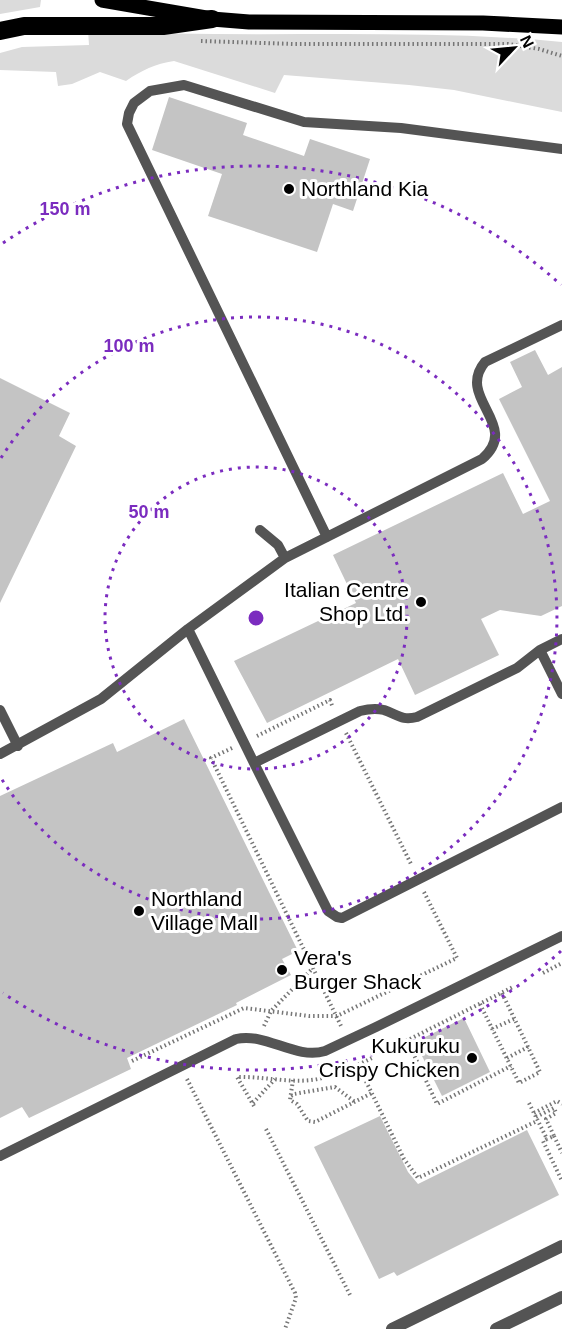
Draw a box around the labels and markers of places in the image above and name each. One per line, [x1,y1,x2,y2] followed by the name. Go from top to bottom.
[301,177,429,200] place label: Northland Kia
[282,182,296,196] marker: Northland Kia
[284,578,409,625] place label: Italian Centre Shop Ltd.
[414,595,428,609] marker: Italian Centre Shop Ltd.
[246,608,266,628] centre of rings
[151,887,258,934] place label: Northland Village Mall
[132,904,146,918] marker: Northland Village Mall
[294,946,422,993] place label: Vera's Burger Shack
[275,963,289,977] marker: Vera's Burger Shack
[319,1034,460,1081] place label: Kukuruku Crispy Chicken
[465,1051,479,1065] marker: Kukuruku Crispy Chicken

